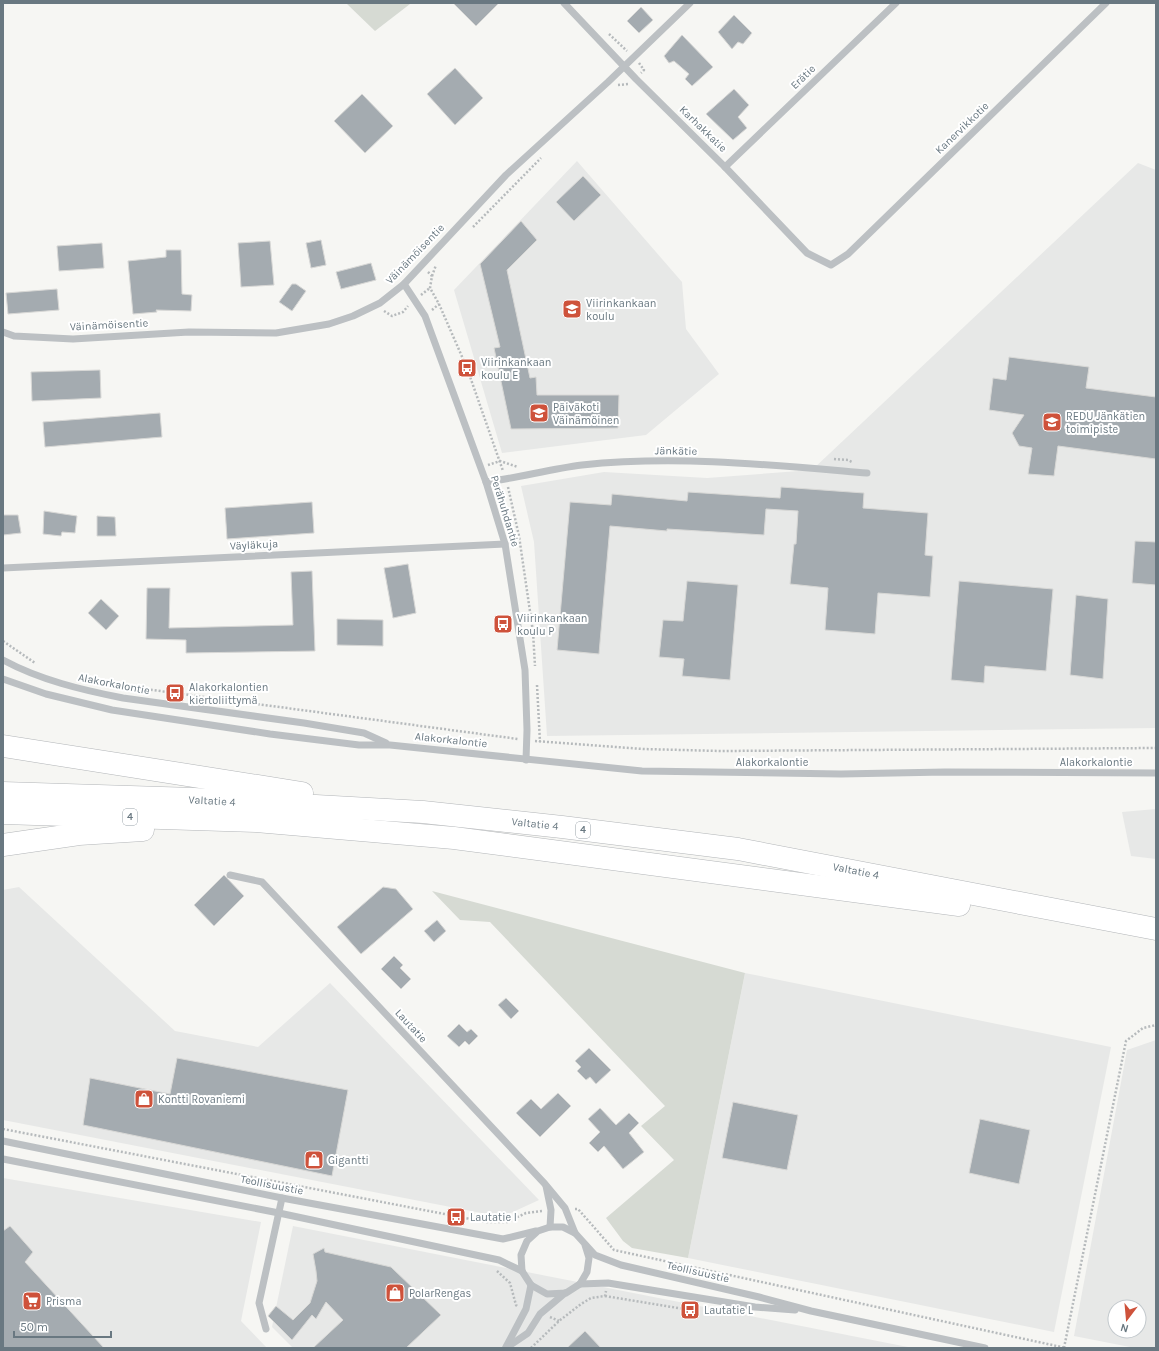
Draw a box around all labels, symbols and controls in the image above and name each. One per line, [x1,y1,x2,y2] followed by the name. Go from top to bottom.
[788,62,818,92] street label: Erätie
[933,99,992,157] street label: Kanervikkotie
[677,103,730,155] street label: Karhakkatie
[383,221,447,287] street label: Väinämöisentie
[586,297,656,323] place label: Viirinkankaan koulu
[561,298,583,320] school or university icon: Viirinkankaan koulu
[69,316,149,334] street label: Väinämöisentie
[481,356,551,382] place label: Viirinkankaan koulu E
[456,357,478,379] bus stop icon: Viirinkankaan koulu E
[553,401,619,427] place label: Päiväkoti Väinämöinen
[528,402,550,424] school or university icon: Päiväkoti Väinämöinen
[1066,410,1145,436] place label: REDU Jänkätien toimipiste
[1041,411,1063,433] school or university icon: REDU Jänkätien toimipiste
[655,444,698,458] street label: Jänkätie
[488,474,522,549] street label: Perähuhdantie
[229,537,279,553] street label: Väyläkuja
[517,612,587,638] place label: Viirinkankaan koulu P
[492,613,514,635] bus stop icon: Viirinkankaan koulu P
[77,671,151,697] street label: Alakorkalontie
[189,681,268,707] place label: Alakorkalontien kiertoliittymä
[164,682,186,704] bus stop icon: Alakorkalontien kiertoliittymä
[414,730,488,750] street label: Alakorkalontie
[736,756,809,769] street label: Alakorkalontie
[1060,756,1133,769] street label: Alakorkalontie
[188,793,236,809] street label: Valtatie 4
[123,809,137,825] road number: 4
[511,815,559,833] street label: Valtatie 4
[576,822,590,838] road number: 4
[832,860,880,882] street label: Valtatie 4
[392,1007,430,1046] street label: Lautatie
[133,1088,155,1110] shop icon: Kontti Rovaniemi
[158,1093,245,1106] place label: Kontti Rovaniemi
[303,1149,325,1171] shop icon: Gigantti
[328,1154,369,1167] place label: Gigantti
[239,1173,305,1198] street label: Teollisuustie
[445,1206,467,1228] bus stop icon: Lautatie I
[470,1211,517,1224] place label: Lautatie I
[665,1258,731,1286] street label: Teollisuustie
[384,1282,406,1304] shop icon: PolarRengas
[409,1287,472,1300] place label: PolarRengas
[21,1290,43,1312] supermarket icon: Prisma
[46,1295,81,1308] place label: Prisma
[679,1299,701,1321] bus stop icon: Lautatie L
[1107,1299,1147,1339] north arrow
[704,1304,754,1317] place label: Lautatie L
[14,1313,111,1339] scale bar
[20,1320,48,1334] text: 50 m
[1119,1321,1130,1335] text: N

